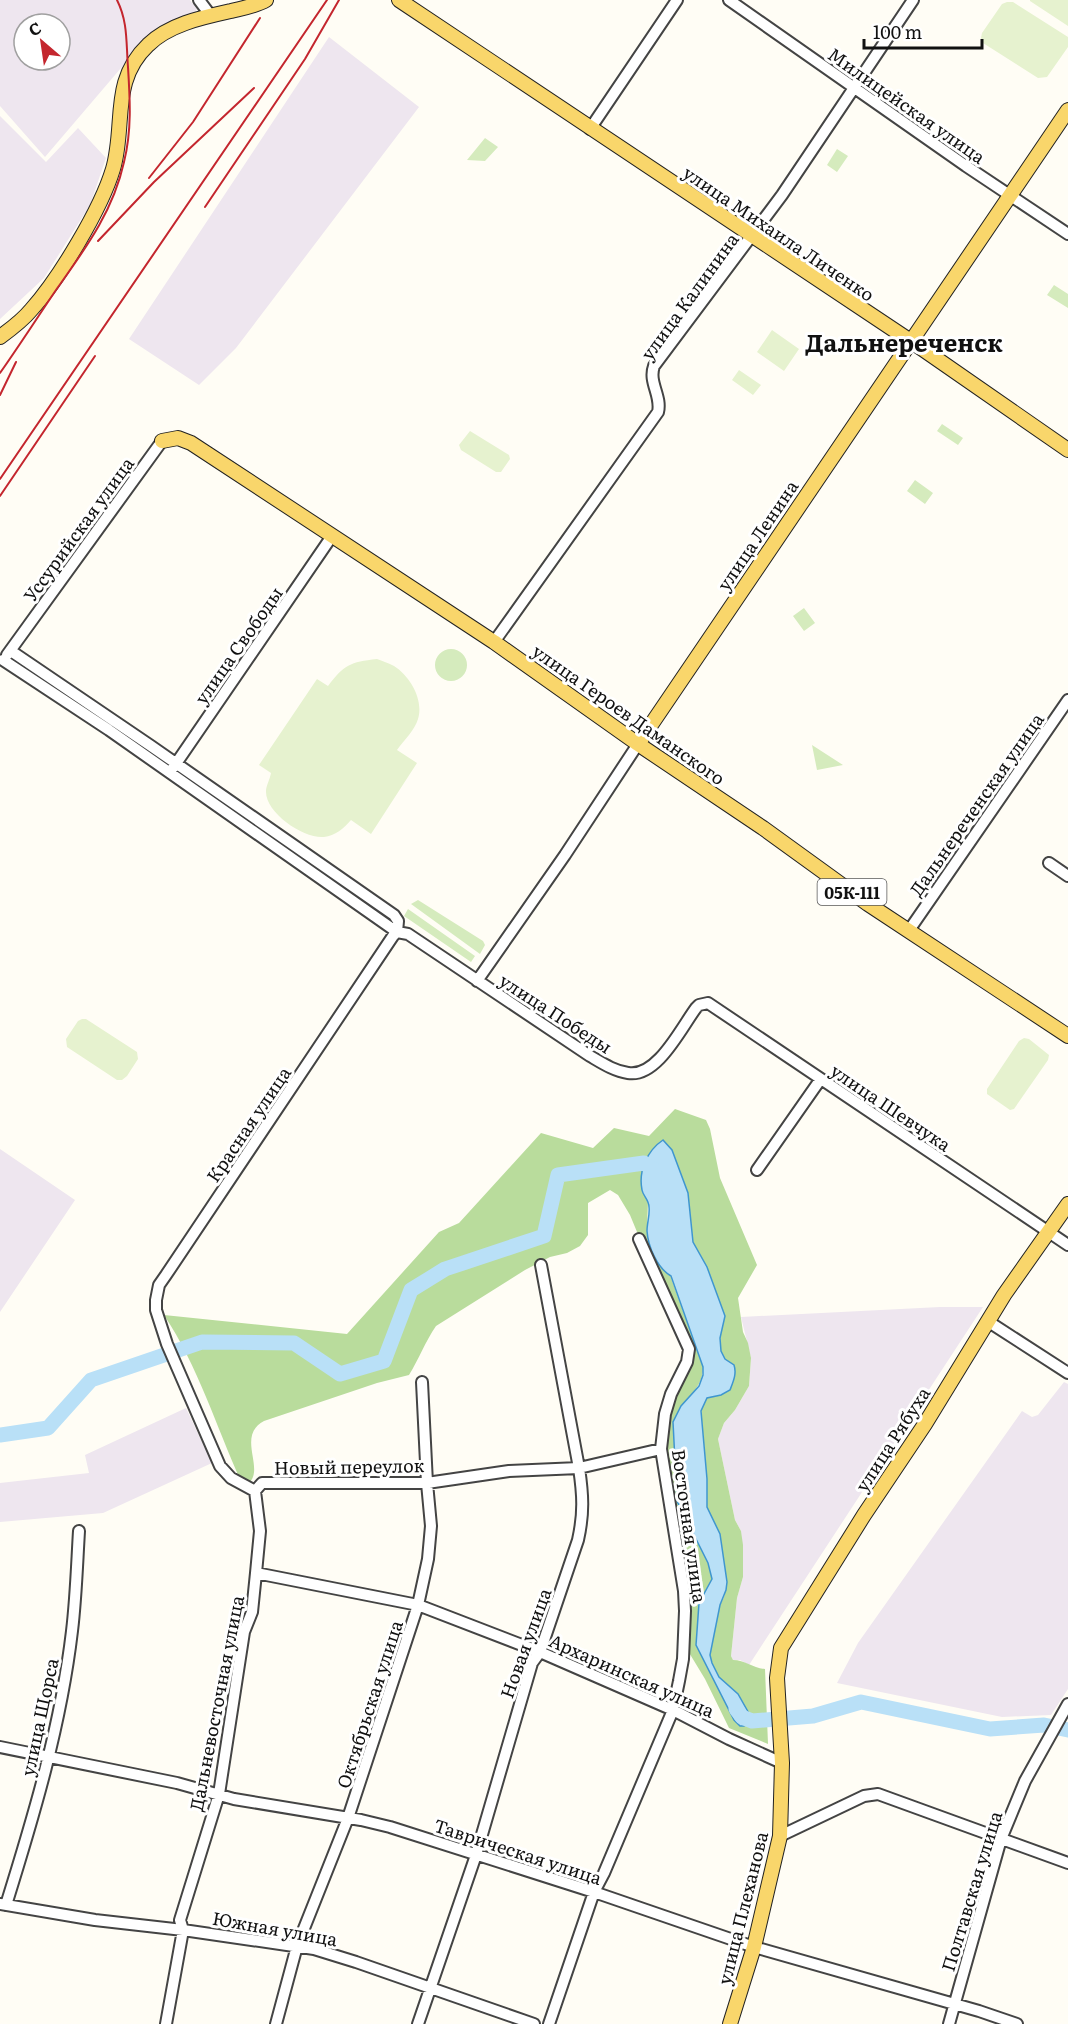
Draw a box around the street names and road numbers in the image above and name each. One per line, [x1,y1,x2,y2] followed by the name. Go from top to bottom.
[823,40,991,170] street label: Милицейская улица
[678,159,880,307] street label: улица Михаила Личенко
[633,226,745,365] street label: улица Калинина
[16,451,140,607] street label: Уссурийская улица
[710,474,804,596] street label: улица Ленина
[187,581,289,709] street label: улица Свободы
[527,637,731,791] street label: улица Героев Даманского
[902,707,1050,901] street label: Дальнереченская улица
[818,879,886,905] road number: 05К-111
[494,966,618,1060] street label: улица Победы
[825,1057,957,1158] street label: улица Шевчука
[199,1060,297,1187] street label: Красная улица
[848,1381,936,1497] street label: улица Рябуха
[666,1447,714,1605] street label: Восточная улица
[274,1451,425,1481] street label: Новый переулок
[493,1584,557,1702] street label: Новая улица
[182,1593,250,1813] street label: Дальневосточная улица
[329,1616,409,1792] street label: Октябрьская улица
[545,1626,719,1724] street label: Архаринская улица
[13,1655,65,1779] street label: улица Щорса
[934,1807,1008,1974] street label: Полтавская улица
[431,1811,606,1891] street label: Таврическая улица
[710,1828,774,1987] street label: улица Плеханова
[210,1904,340,1952] street label: Южная улица

